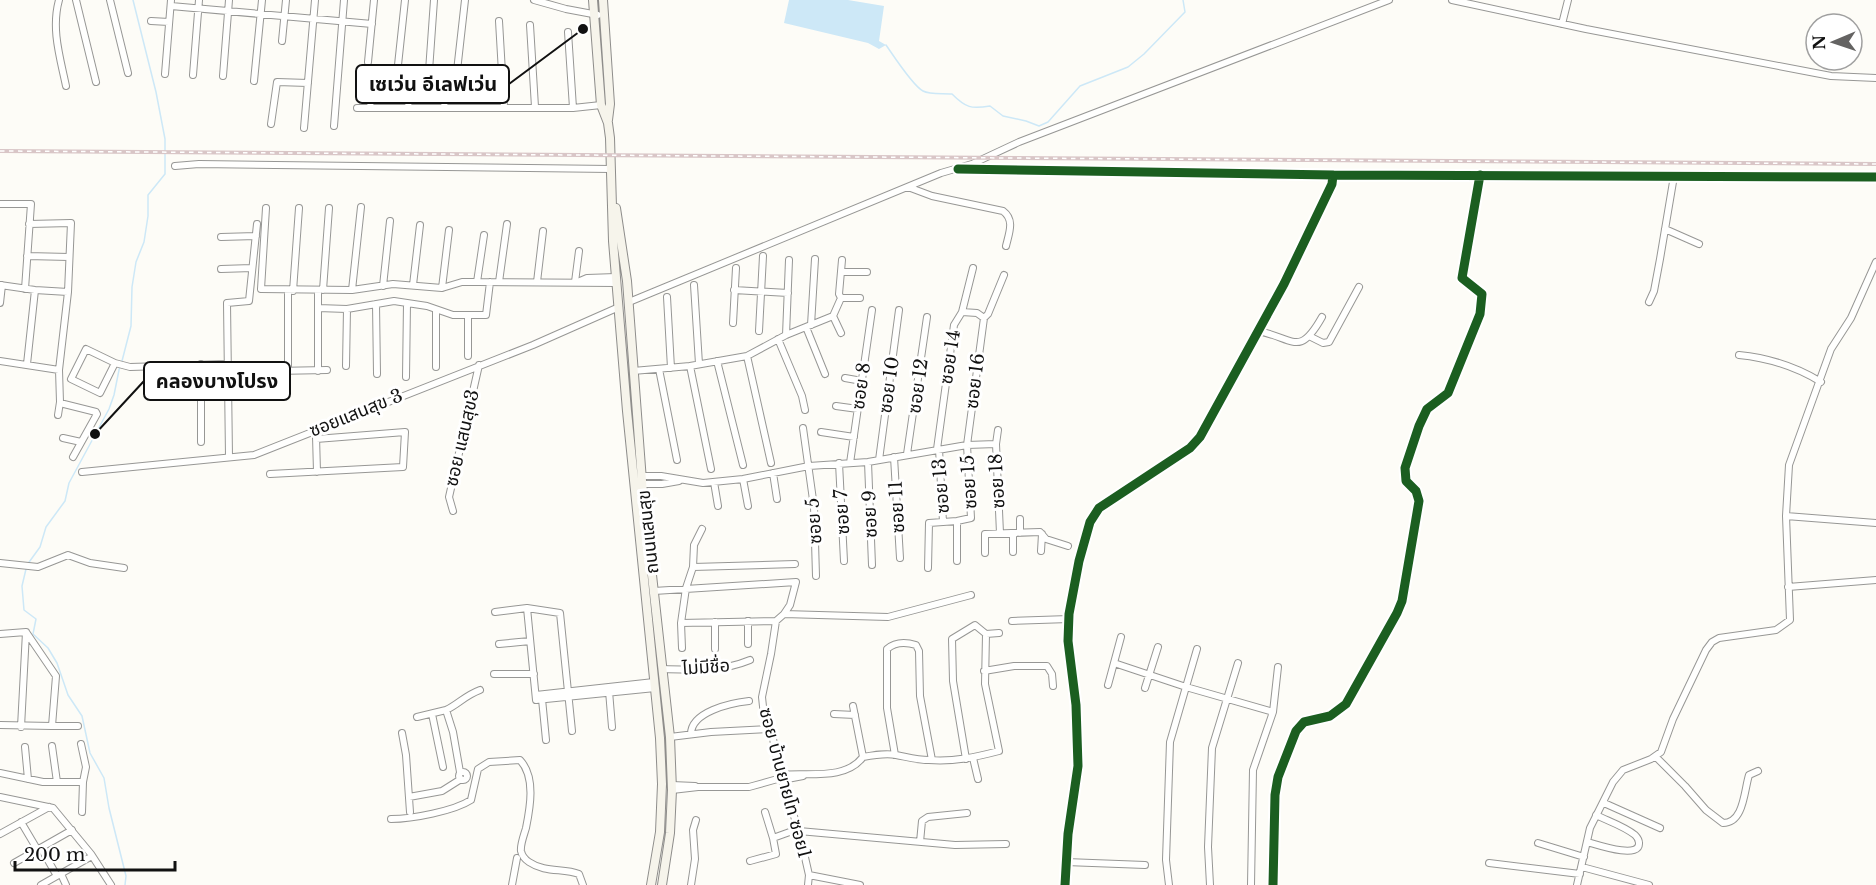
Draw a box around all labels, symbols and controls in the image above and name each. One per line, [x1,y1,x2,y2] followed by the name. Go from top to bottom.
[1804,12,1864,72] north arrow
[1809,35,1829,50] text: N
[356,65,509,103] callout: เซเว่น อีเลฟเว่น
[369,72,497,96] text: เซเว่น อีเลฟเว่น
[935,328,965,386] street label: ซอย 14
[961,352,989,410] street label: ซอย 16
[874,355,904,415] street label: ซอย 10
[903,357,933,415] street label: ซอย 12
[847,361,875,411] street label: ซอย 8
[144,362,290,400] callout: คลองบางโปรง
[156,369,278,393] text: คลองบางโปรง
[306,384,406,442] street label: ซอยแสนสุข 3
[440,387,484,489] street label: ซอย แสนสุข3
[985,453,1009,509] street label: ซอย 18
[957,454,981,510] street label: ซอย 15
[928,458,954,514] street label: ซอย 13
[885,480,909,534] street label: ซอย 11
[830,488,854,535] street label: ซอย 7
[633,489,663,575] street label: ถนนแสนสุข
[858,490,882,538] street label: ซอย 9
[801,497,827,545] street label: ซอย 5
[680,652,731,680] street label: ไม่มีชื่อ
[754,705,816,861] street label: ซอย บ้านยายโท ซอย1
[15,834,176,872] scale bar
[24,844,85,866] text: 200 m

